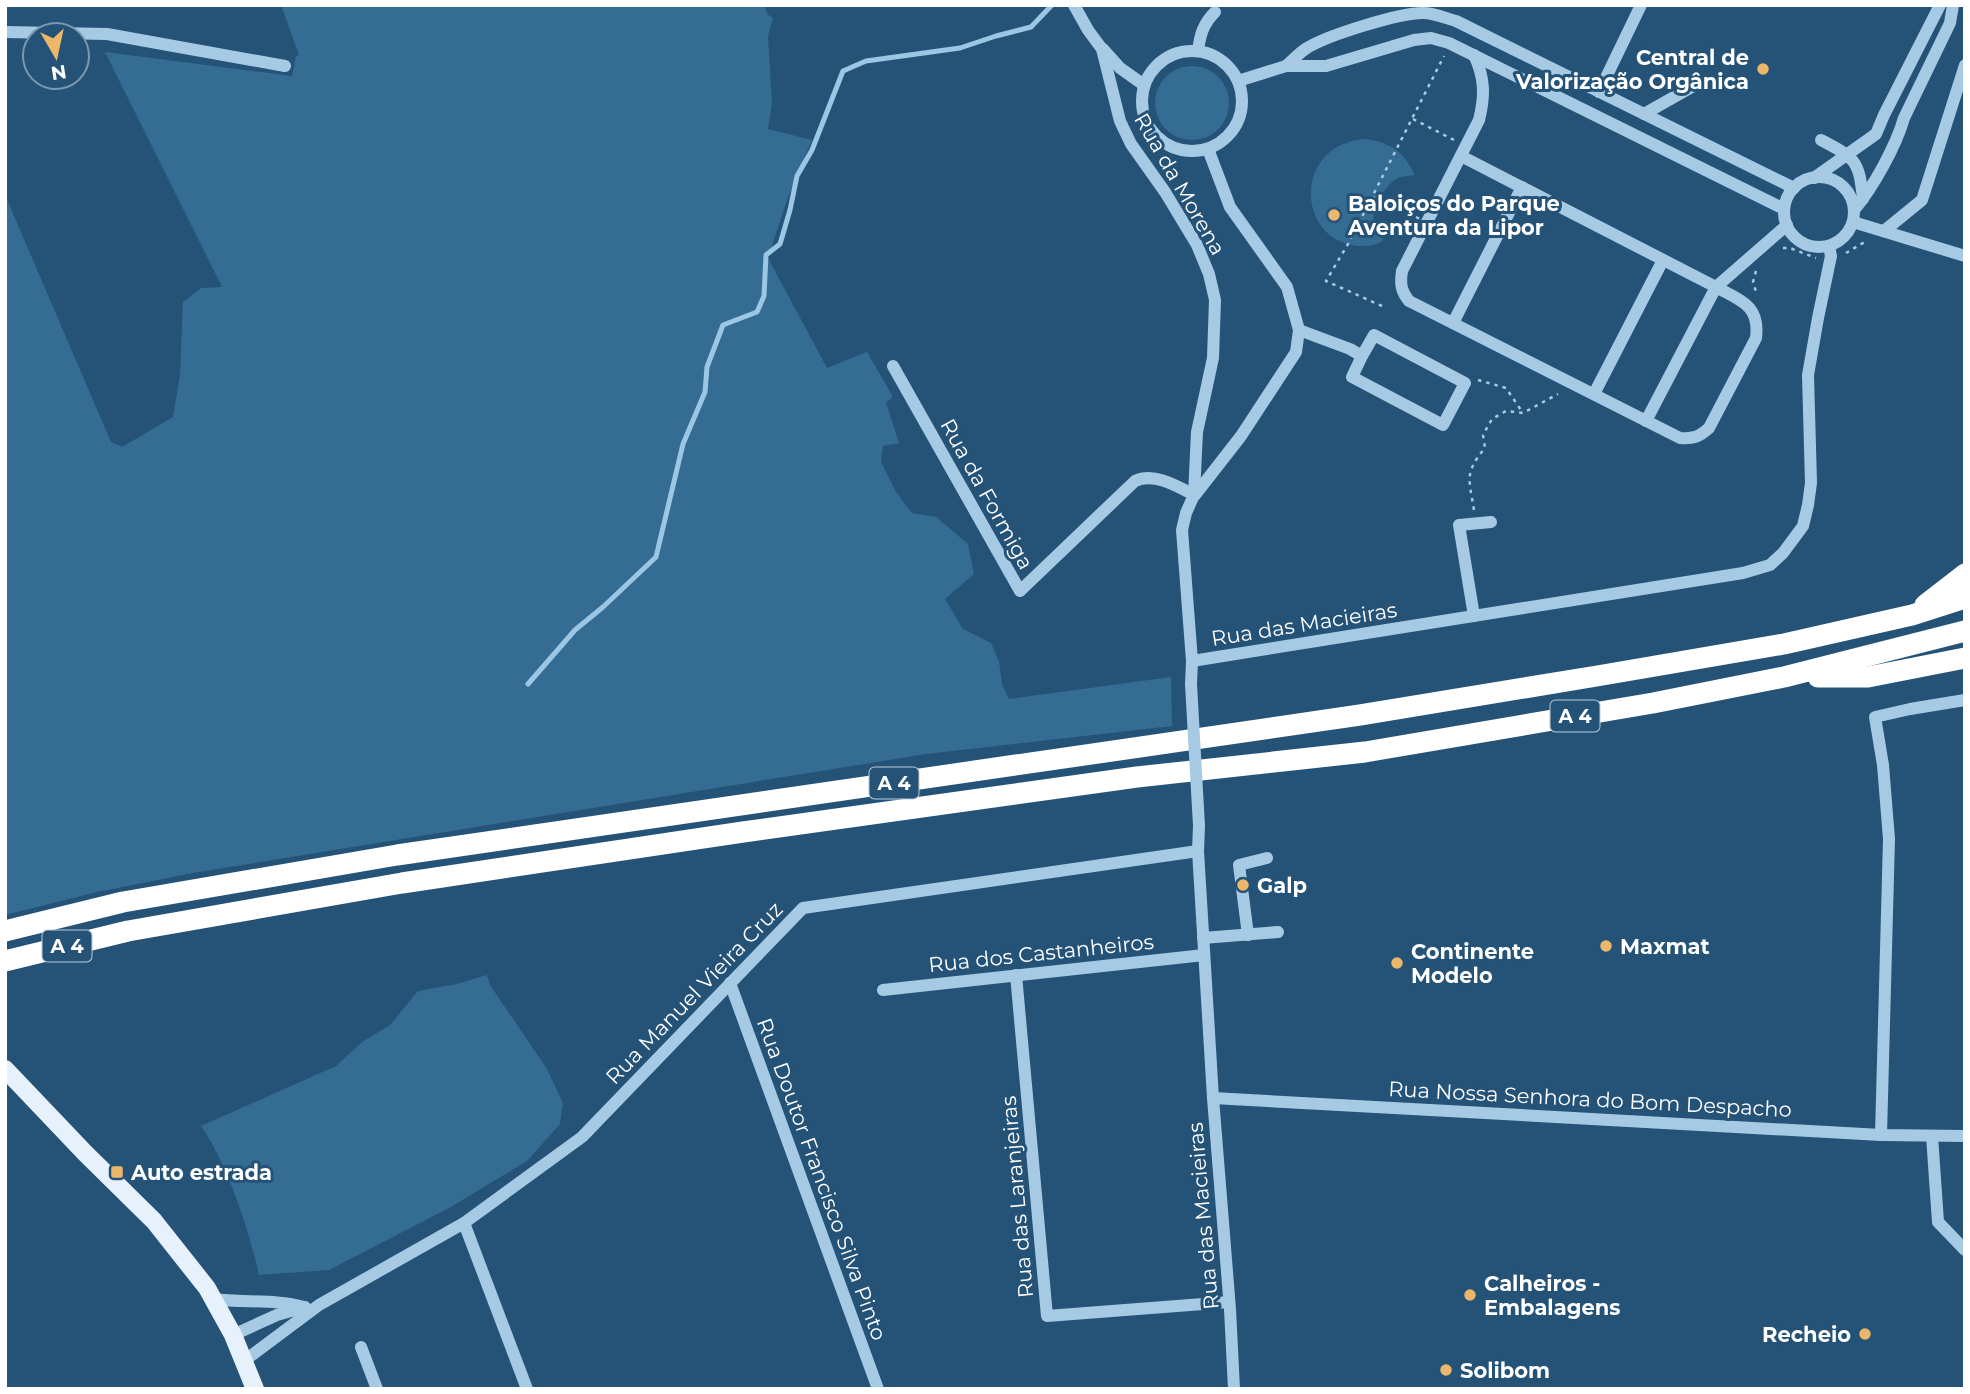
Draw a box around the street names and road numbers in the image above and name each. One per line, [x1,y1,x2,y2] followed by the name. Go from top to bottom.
[1129,108,1231,260] street label: Rua da Morena
[935,414,1039,574] street label: Rua da Formiga
[1209,597,1399,651] street label: Rua das Macieiras
[1550,701,1600,732] road number: A 4
[870,768,918,798] road number: A 4
[600,897,788,1089] street label: Rua Manuel Vieira Cruz
[927,929,1155,977] street label: Rua dos Castanheiros
[42,930,92,962] road number: A 4
[752,1014,892,1344] street label: Rua Doutor Francisco Silva Pinto
[1388,1076,1792,1122] street label: Rua Nossa Senhora do Bom Despacho
[996,1095,1038,1299] street label: Rua das Laranjeiras
[1182,1121,1224,1311] street label: Rua das Macieiras

